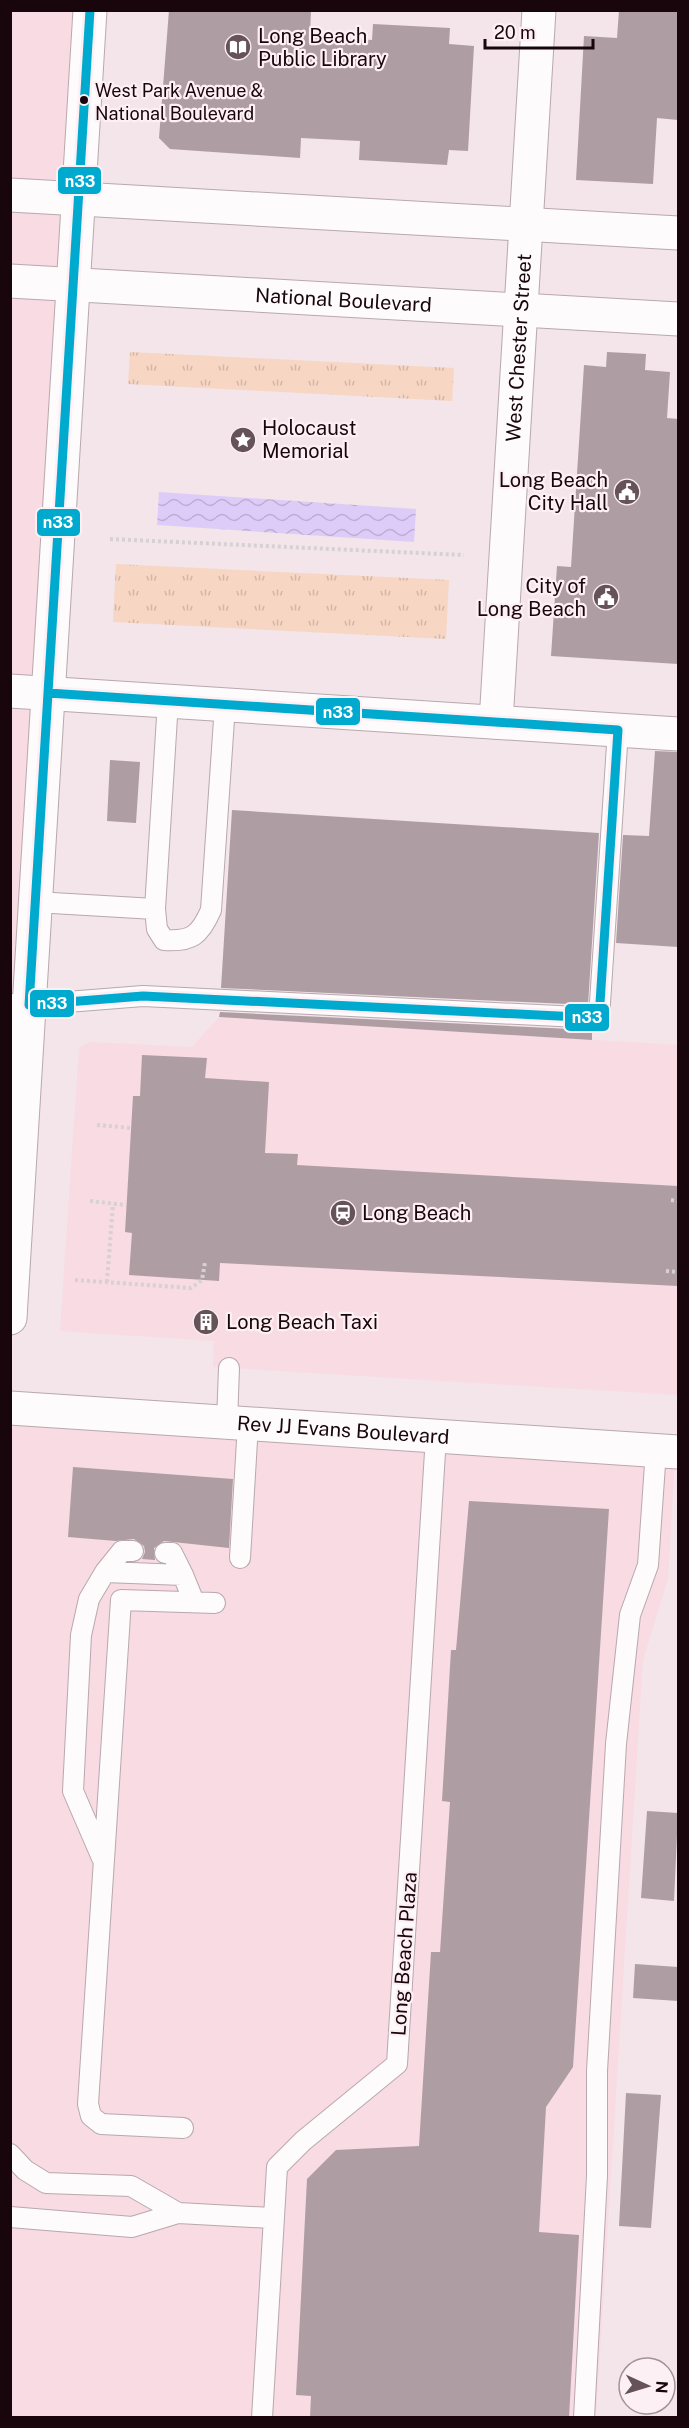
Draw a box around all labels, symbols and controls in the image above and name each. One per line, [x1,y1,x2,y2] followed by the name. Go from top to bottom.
[485,12,593,50] scale bar
[494,22,536,43] text: 20 m
[258,24,387,71] place label: Long Beach Public Library
[223,32,253,62] library icon: Long Beach Public Library
[95,80,263,124] place label: West Park Avenue & National Boulevard
[78,94,90,106] marker: West Park Avenue & National Boulevard
[57,166,102,195] line badge: n33
[65,172,95,191] text: n33
[501,253,536,442] street label: West Chester Street
[254,283,432,317] street label: National Boulevard
[262,416,356,463] place label: Holocaust Memorial
[228,425,258,455] place icon: Holocaust Memorial
[499,468,608,515] place label: Long Beach City Hall
[612,477,642,507] public building icon: Long Beach City Hall
[36,508,81,537] line badge: n33
[43,513,73,532] text: n33
[477,574,586,621] place label: City of Long Beach
[591,582,621,612] public building icon: City of Long Beach
[315,697,361,726] line badge: n33
[323,703,353,722] text: n33
[29,989,75,1018] line badge: n33
[37,994,67,1013] text: n33
[564,1003,610,1032] line badge: n33
[572,1008,602,1027] text: n33
[328,1198,358,1228] station icon: Long Beach
[362,1201,471,1225] place label: Long Beach
[191,1307,221,1337] building icon: Long Beach Taxi
[226,1310,378,1334] place label: Long Beach Taxi
[236,1411,450,1449] street label: Rev JJ Evans Boulevard
[386,1871,422,2037] street label: Long Beach Plaza
[617,2356,677,2416] north arrow
[652,2380,671,2394] text: N

